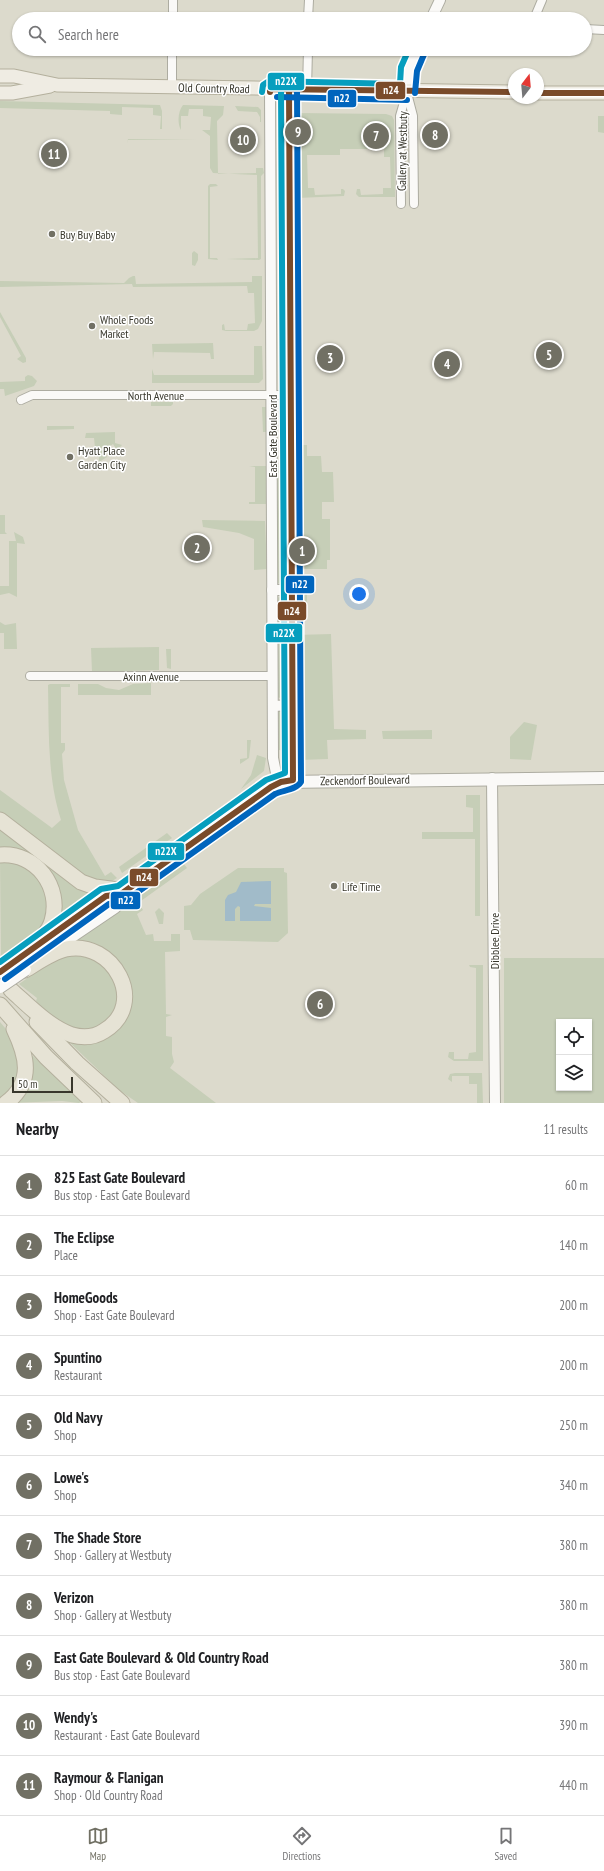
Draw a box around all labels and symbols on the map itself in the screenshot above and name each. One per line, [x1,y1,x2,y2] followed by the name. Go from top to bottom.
[508,68,544,104] north arrow
[267,72,305,91] line badge: n22X
[275,74,297,88] text: n22X
[178,80,250,96] street label: Old Country Road
[375,81,406,100] line badge: n24
[383,83,399,97] text: n24
[327,89,357,108] line badge: n22
[334,91,350,105] text: n22
[394,110,410,191] street label: Gallery at Westbuty
[285,117,311,147] pin: 9
[422,120,448,150] pin: 8
[363,121,389,151] pin: 7
[230,125,256,155] pin: 10
[41,139,67,169] pin: 11
[60,227,116,242] place label: Buy Buy Baby
[47,229,57,239] marker: Buy Buy Baby
[100,312,153,341] place label: Whole Foods Market
[87,321,97,331] marker: Whole Foods Market
[536,340,562,370] pin: 5
[317,343,343,373] pin: 3
[434,349,460,379] pin: 4
[128,388,184,403] street label: North Avenue
[265,395,280,477] street label: East Gate Boulevard
[78,443,126,472] place label: Hyatt Place Garden City
[65,452,75,462] marker: Hyatt Place Garden City
[184,533,210,563] pin: 2
[289,536,315,566] pin: 1
[285,575,315,594] line badge: n22
[292,577,308,591] text: n22
[349,584,369,604] your location
[277,601,307,621] line badge: n24
[284,604,300,618] text: n24
[265,623,303,643] line badge: n22X
[273,626,295,640] text: n22X
[123,669,179,684] street label: Axinn Avenue
[320,772,410,788] street label: Zeckendorf Boulevard
[147,842,185,861] line badge: n22X
[155,844,177,858] text: n22X
[129,868,159,887] line badge: n24
[136,870,152,884] text: n24
[342,879,381,894] place label: Life Time
[329,881,339,891] marker: Life Time
[110,891,141,910] line badge: n22
[118,893,134,907] text: n22
[487,913,502,969] street label: Dibblee Drive
[307,989,333,1019] pin: 6
[12,1075,73,1094] scale bar

